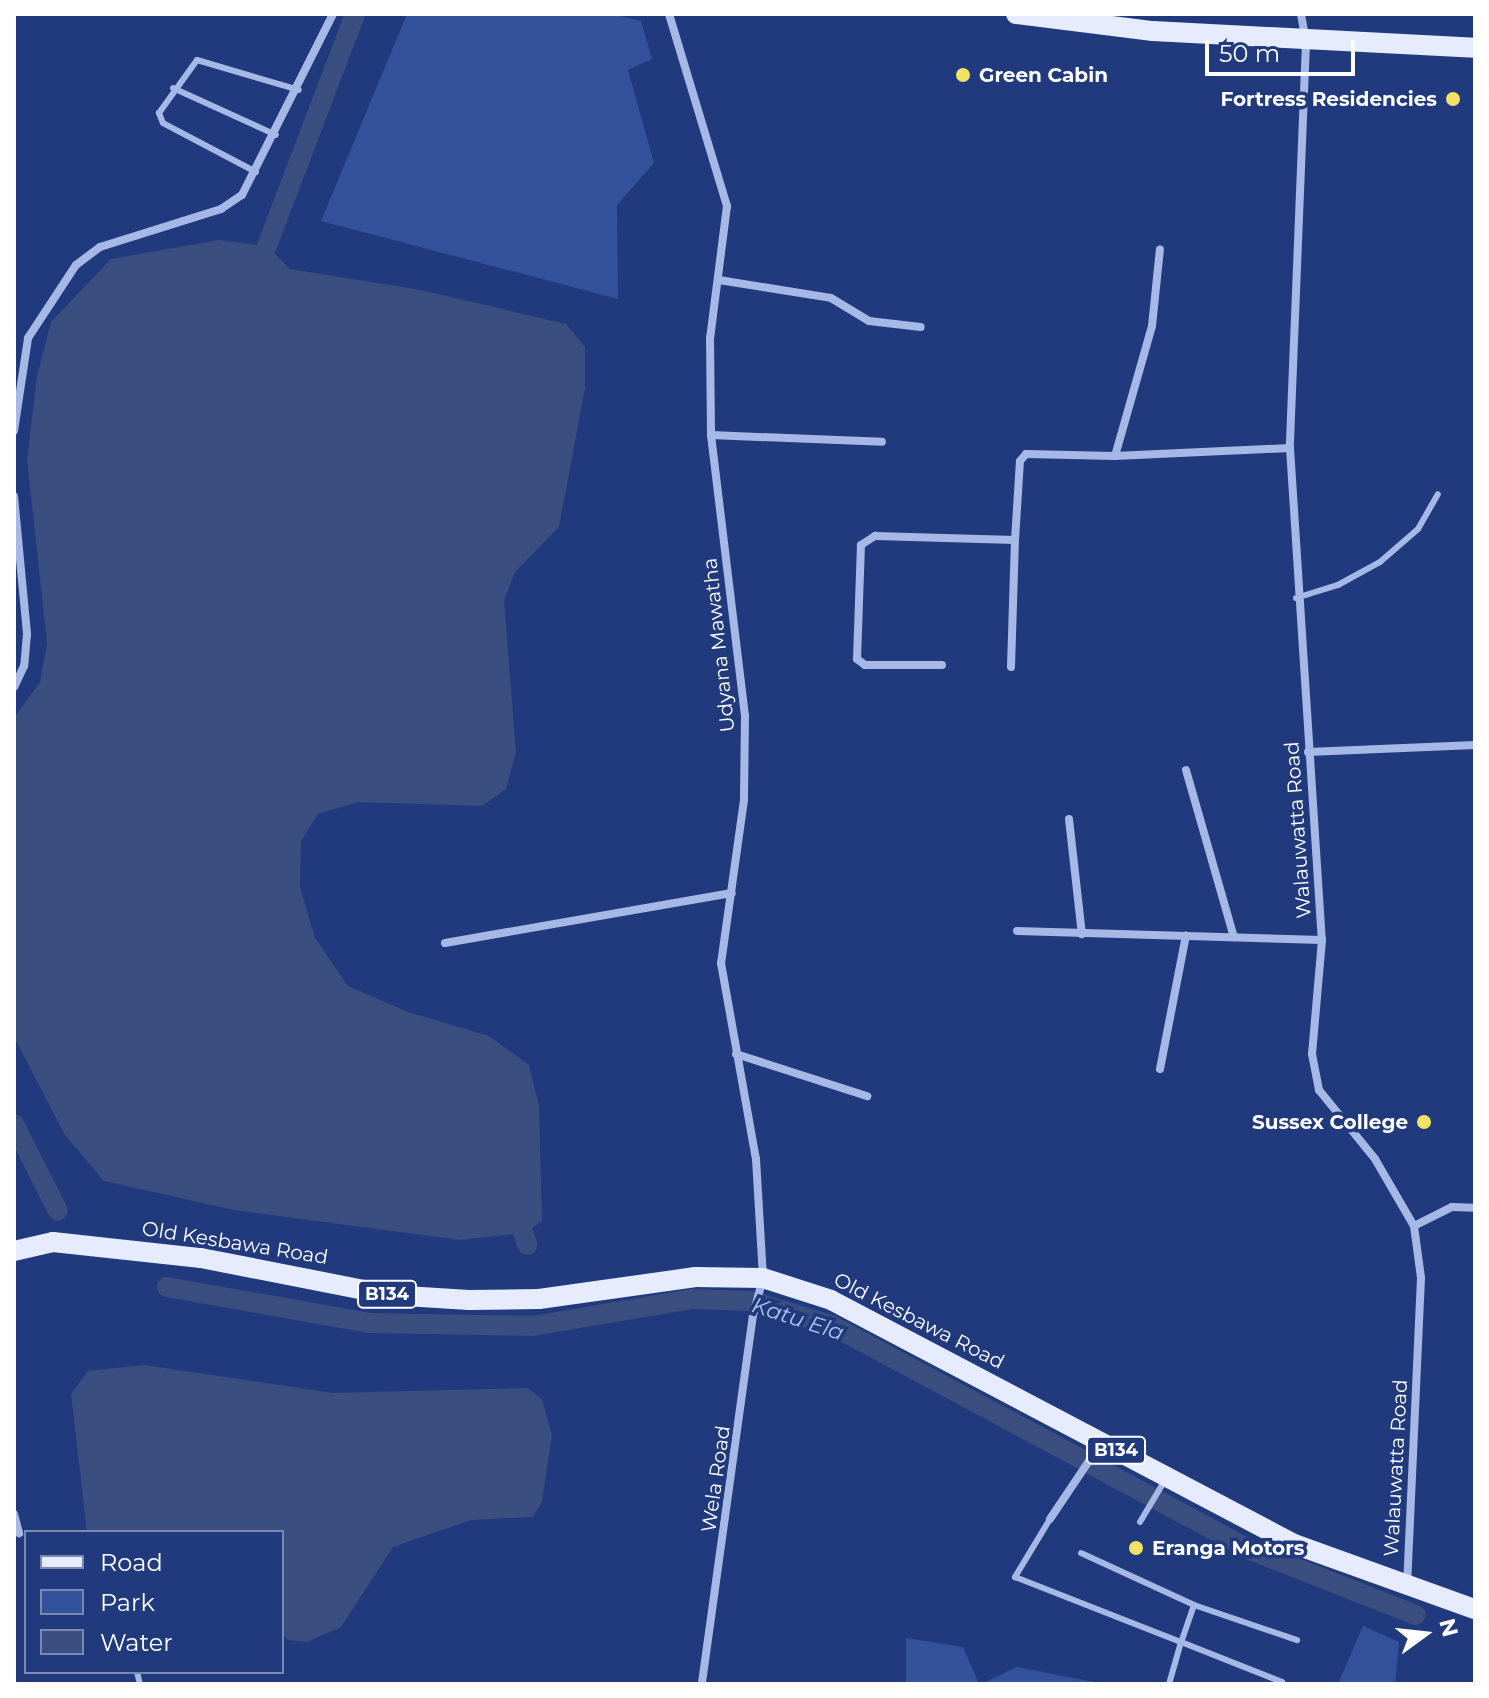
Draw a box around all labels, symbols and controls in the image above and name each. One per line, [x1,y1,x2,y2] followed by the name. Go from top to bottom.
[1209,24,1359,74] scale bar
[1219,39,1280,68] text: 50 m
[979,63,1108,87] place label: Green Cabin
[954,66,972,84] marker: Green Cabin
[1220,87,1437,111] place label: Fortress Residencies
[1444,90,1462,108] marker: Fortress Residencies
[698,557,740,733] street label: Udyana Mawatha
[1280,741,1316,919] street label: Walauwatta Road
[1252,1110,1408,1134] place label: Sussex College
[1415,1113,1433,1131] marker: Sussex College
[140,1216,330,1270] street label: Old Kesbawa Road
[830,1268,1008,1374] street label: Old Kesbawa Road
[357,1280,417,1308] road number: B134
[749,1292,847,1346] water label: Katu Ela
[1379,1379,1413,1557] street label: Walauwatta Road
[697,1424,735,1534] street label: Wela Road
[1086,1436,1146,1464] road number: B134
[24,1530,284,1674] legend
[1152,1536,1304,1560] place label: Eranga Motors
[1127,1539,1145,1557] marker: Eranga Motors
[100,1548,163,1577] text: Road
[100,1588,155,1617] text: Park
[1385,1594,1465,1674] north arrow
[1433,1616,1464,1640] text: N
[100,1628,173,1657] text: Water

